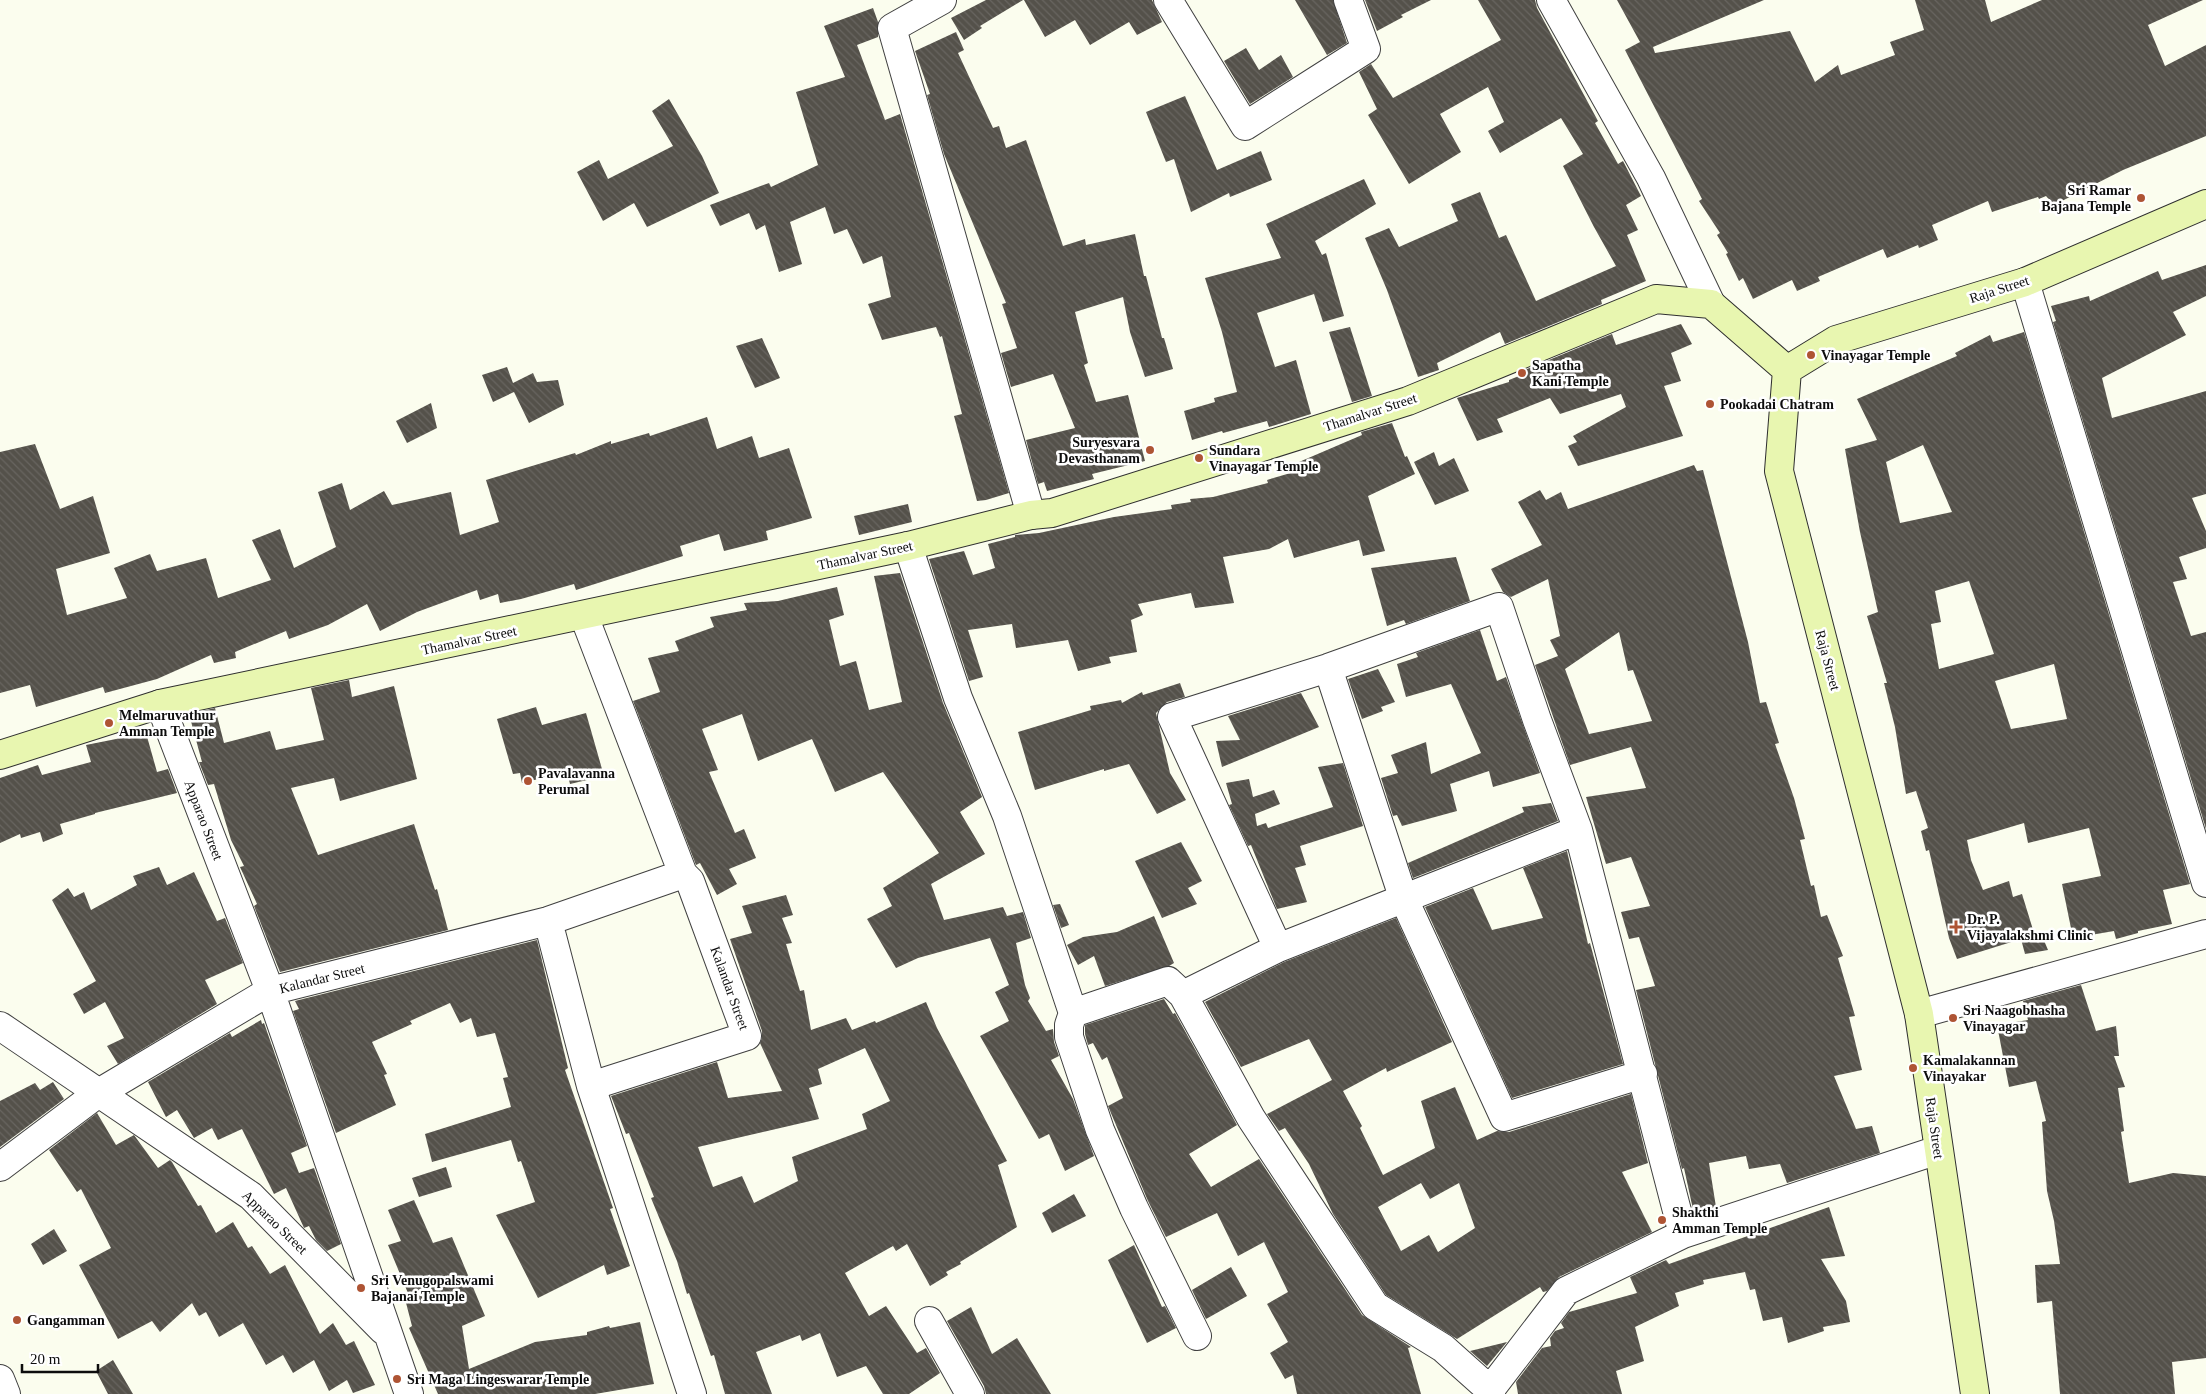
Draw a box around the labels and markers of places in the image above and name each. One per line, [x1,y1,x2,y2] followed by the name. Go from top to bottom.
[2041,183,2131,214] place label: Sri Ramar Bajana Temple
[2135,192,2147,204] marker: Sri Ramar Bajana Temple
[1821,348,1930,363] place label: Vinayagar Temple
[1805,349,1817,361] marker: Vinayagar Temple
[1532,358,1609,389] place label: Sapatha Kani Temple
[1516,367,1528,379] marker: Sapatha Kani Temple
[1720,397,1834,412] place label: Pookadai Chatram
[1704,398,1716,410] marker: Pookadai Chatram
[1058,435,1140,466] place label: Suryesvara Devasthanam
[1209,443,1318,474] place label: Sundara Vinayagar Temple
[1144,444,1156,456] marker: Suryesvara Devasthanam
[1193,452,1205,464] marker: Sundara Vinayagar Temple
[119,708,215,739] place label: Melmaruvathur Amman Temple
[103,717,115,729] marker: Melmaruvathur Amman Temple
[538,766,615,797] place label: Pavalavanna Perumal
[522,775,534,787] marker: Pavalavanna Perumal
[1967,912,2093,943] place label: Dr. P. Vijayalakshmi Clinic
[1949,920,1963,934] marker: Dr. P. Vijayalakshmi Clinic
[1963,1003,2065,1034] place label: Sri Naagobhasha Vinayagar
[1947,1012,1959,1024] marker: Sri Naagobhasha Vinayagar
[1923,1053,2016,1084] place label: Kamalakannan Vinayakar
[1907,1062,1919,1074] marker: Kamalakannan Vinayakar
[1672,1205,1767,1236] place label: Shakthi Amman Temple
[1656,1214,1668,1226] marker: Shakthi Amman Temple
[371,1273,494,1304] place label: Sri Venugopalswami Bajanai Temple
[355,1282,367,1294] marker: Sri Venugopalswami Bajanai Temple
[27,1313,105,1328] place label: Gangamman
[11,1314,23,1326] marker: Gangamman
[407,1372,589,1387] place label: Sri Maga Lingeswarar Temple
[391,1373,403,1385] marker: Sri Maga Lingeswarar Temple

